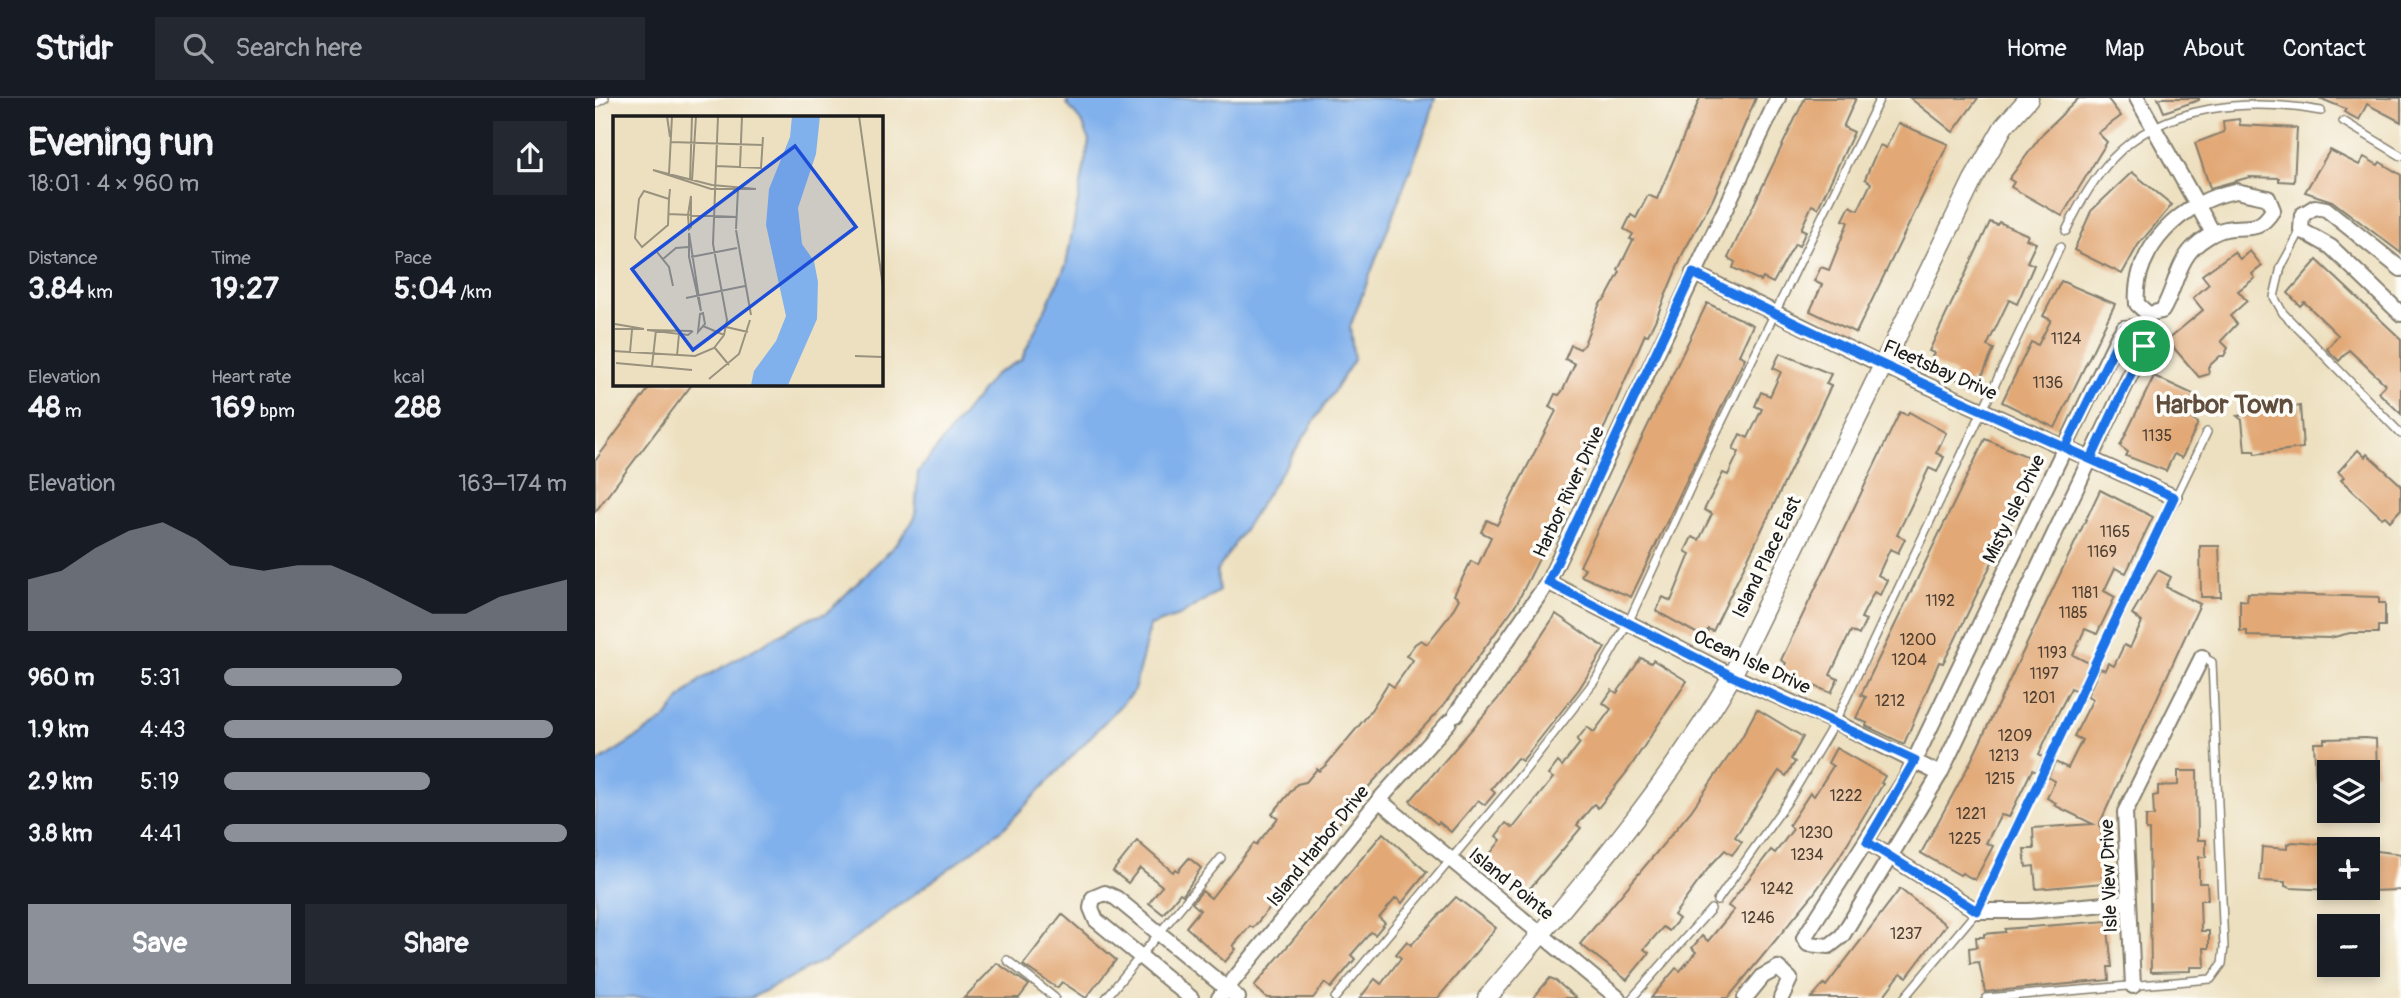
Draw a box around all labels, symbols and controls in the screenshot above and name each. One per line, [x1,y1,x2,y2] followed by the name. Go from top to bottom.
[155,17,645,80] search box
[35,28,113,69] text: Stridr
[179,29,217,67] icon: search
[235,32,362,64] text: Search here
[2006,34,2067,63] text: Home
[2105,34,2145,63] text: Map
[2183,34,2245,63] text: About
[2283,34,2366,63] text: Contact
[613,116,882,385] inset map
[28,119,214,167] text: Evening run
[493,121,567,195] button: share
[28,169,199,198] text: 18:01 · 4 × 960 m
[28,246,97,270] text: Distance
[211,246,251,270] text: Time
[394,246,432,270] text: Pace
[28,270,84,307] text: 3.84
[211,270,279,307] text: 19:27
[394,270,456,307] text: 5:04
[84,280,113,304] text: km
[456,280,492,304] text: /km
[2114,316,2174,376] pin
[2125,327,2163,365] icon: arrive
[2051,329,2081,349] house number: 1124
[1879,334,2001,406] street label: Fleetsbay Drive
[28,365,100,389] text: Elevation
[211,365,291,389] text: Heart rate
[394,365,425,389] text: kcal
[2033,373,2063,393] house number: 1136
[28,389,61,426] text: 48
[211,389,256,426] text: 169
[394,389,441,426] text: 288
[2155,389,2294,421] district label: Harbor Town
[61,399,82,423] text: m
[256,399,295,423] text: bpm
[1528,422,1610,562] street label: Harbor River Drive
[2142,426,2172,446] house number: 1135
[1977,450,2051,567] street label: Misty Isle Drive
[28,469,116,498] text: Elevation
[458,469,567,498] text: 163–174 m
[1727,492,1807,622] street label: Island Place East
[2100,522,2130,542] house number: 1165
[2087,542,2117,562] house number: 1169
[2072,583,2098,603] house number: 1181
[1925,591,1955,611] house number: 1192
[2058,603,2088,623] house number: 1185
[1690,624,1815,700] street label: Ocean Isle Drive
[1899,630,1937,650] house number: 1200
[2037,643,2067,663] house number: 1193
[1891,650,1927,670] house number: 1204
[28,663,94,692] text: 960 m
[140,663,180,692] text: 5:31
[2029,664,2059,684] house number: 1197
[2023,688,2055,708] house number: 1201
[1875,691,1905,711] house number: 1212
[28,715,89,744] text: 1.9 km
[140,715,186,744] text: 4:43
[1998,726,2032,746] house number: 1209
[1989,746,2019,766] house number: 1213
[2317,760,2380,977] map controls
[2317,760,2380,823] button: layers
[28,767,93,796] text: 2.9 km
[140,767,179,796] text: 5:19
[1985,769,2015,789] house number: 1215
[1262,780,1375,912] street label: Island Harbor Drive
[1829,786,1863,806] house number: 1222
[1956,804,1986,824] house number: 1221
[2095,818,2123,933] street label: Isle View Drive
[28,819,92,848] text: 3.8 km
[140,819,182,848] text: 4:41
[1799,823,1833,843] house number: 1230
[1949,829,1981,849] house number: 1225
[2317,837,2380,900] button: +
[1464,842,1559,926] street label: Island Pointe
[1791,845,1823,865] house number: 1234
[1760,879,1794,899] house number: 1242
[28,904,291,984] button: Save
[305,904,567,984] button: Share
[1741,908,1775,928] house number: 1246
[2317,914,2380,977] button: −
[1890,924,1923,944] house number: 1237

